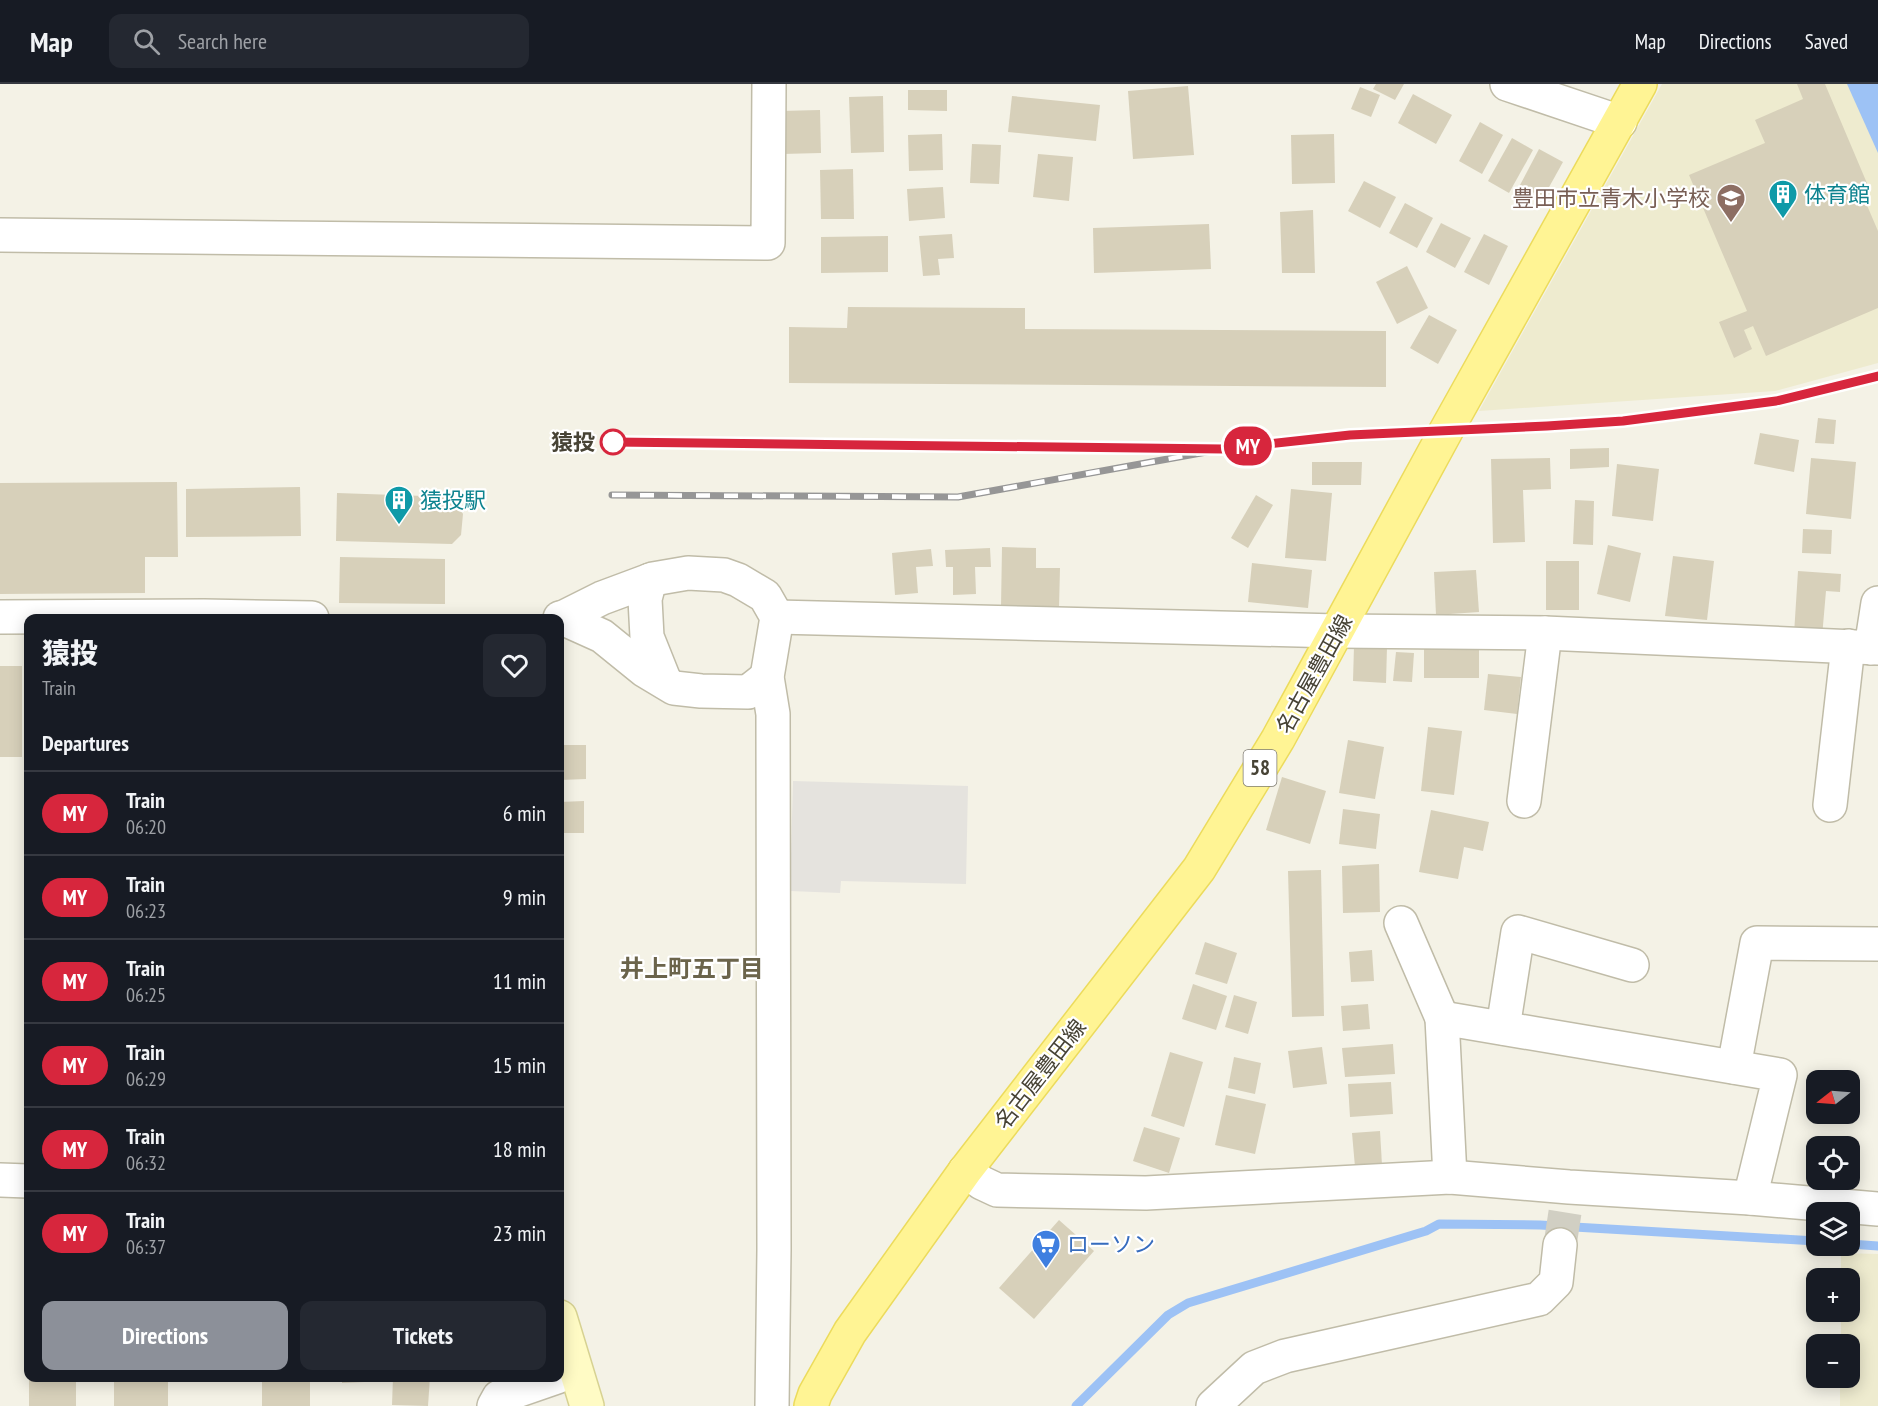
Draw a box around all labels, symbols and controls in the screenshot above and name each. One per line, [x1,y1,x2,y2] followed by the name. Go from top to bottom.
[109,14,529,68] search box
[30,23,73,60] text: Map
[130,25,163,58] icon: search
[178,27,267,55] text: Search here
[1635,28,1666,55] text: Map
[1699,28,1772,55] text: Directions
[1805,28,1848,55] text: Saved
[1767,178,1799,220] building icon: 体育館
[1804,180,1870,208] place label: 体育館
[1715,182,1747,224] school or university icon: 豊田市立青木小学校
[1512,184,1710,212] place label: 豊田市立青木小学校
[1221,426,1275,466] line badge: MY
[551,428,595,456] place label: 猿投
[600,429,626,455] marker: 猿投
[1236,433,1260,460] text: MY
[383,484,415,526] building icon: 猿投駅
[420,486,486,514] place label: 猿投駅
[1270,609,1358,739] street label: 名古屋豊田線
[42,634,98,671] text: 猿投
[483,634,546,697] button: heart
[42,675,76,701] text: Train
[42,729,129,757] text: Departures
[1244,750,1276,786] road number: 58
[126,786,165,814] text: Train
[503,799,546,827] text: 6 min
[63,800,87,827] text: MY
[126,814,166,840] text: 06:20
[126,870,165,898] text: Train
[503,883,546,911] text: 9 min
[63,884,87,911] text: MY
[126,898,166,924] text: 06:23
[620,953,764,984] district label: 井上町五丁目
[126,954,165,982] text: Train
[493,967,546,995] text: 11 min
[63,968,87,995] text: MY
[126,982,166,1008] text: 06:25
[988,1013,1092,1135] street label: 名古屋豊田線
[126,1038,165,1066] text: Train
[493,1051,546,1079] text: 15 min
[63,1052,87,1079] text: MY
[126,1066,166,1092] text: 06:29
[1806,1070,1860,1124] north arrow
[1806,1070,1860,1388] map controls
[126,1122,165,1150] text: Train
[493,1135,546,1163] text: 18 min
[63,1136,87,1163] text: MY
[1806,1136,1860,1190] button: locate
[126,1150,166,1176] text: 06:32
[1806,1202,1860,1256] button: layers
[126,1206,165,1234] text: Train
[493,1219,546,1247] text: 23 min
[63,1220,87,1247] text: MY
[1030,1228,1062,1270] supermarket icon: ローソン
[1067,1230,1155,1258] place label: ローソン
[126,1234,166,1260] text: 06:37
[1806,1268,1860,1322] button: +
[42,1301,288,1370] button: Directions
[300,1301,546,1370] button: Tickets
[1806,1334,1860,1388] button: −

